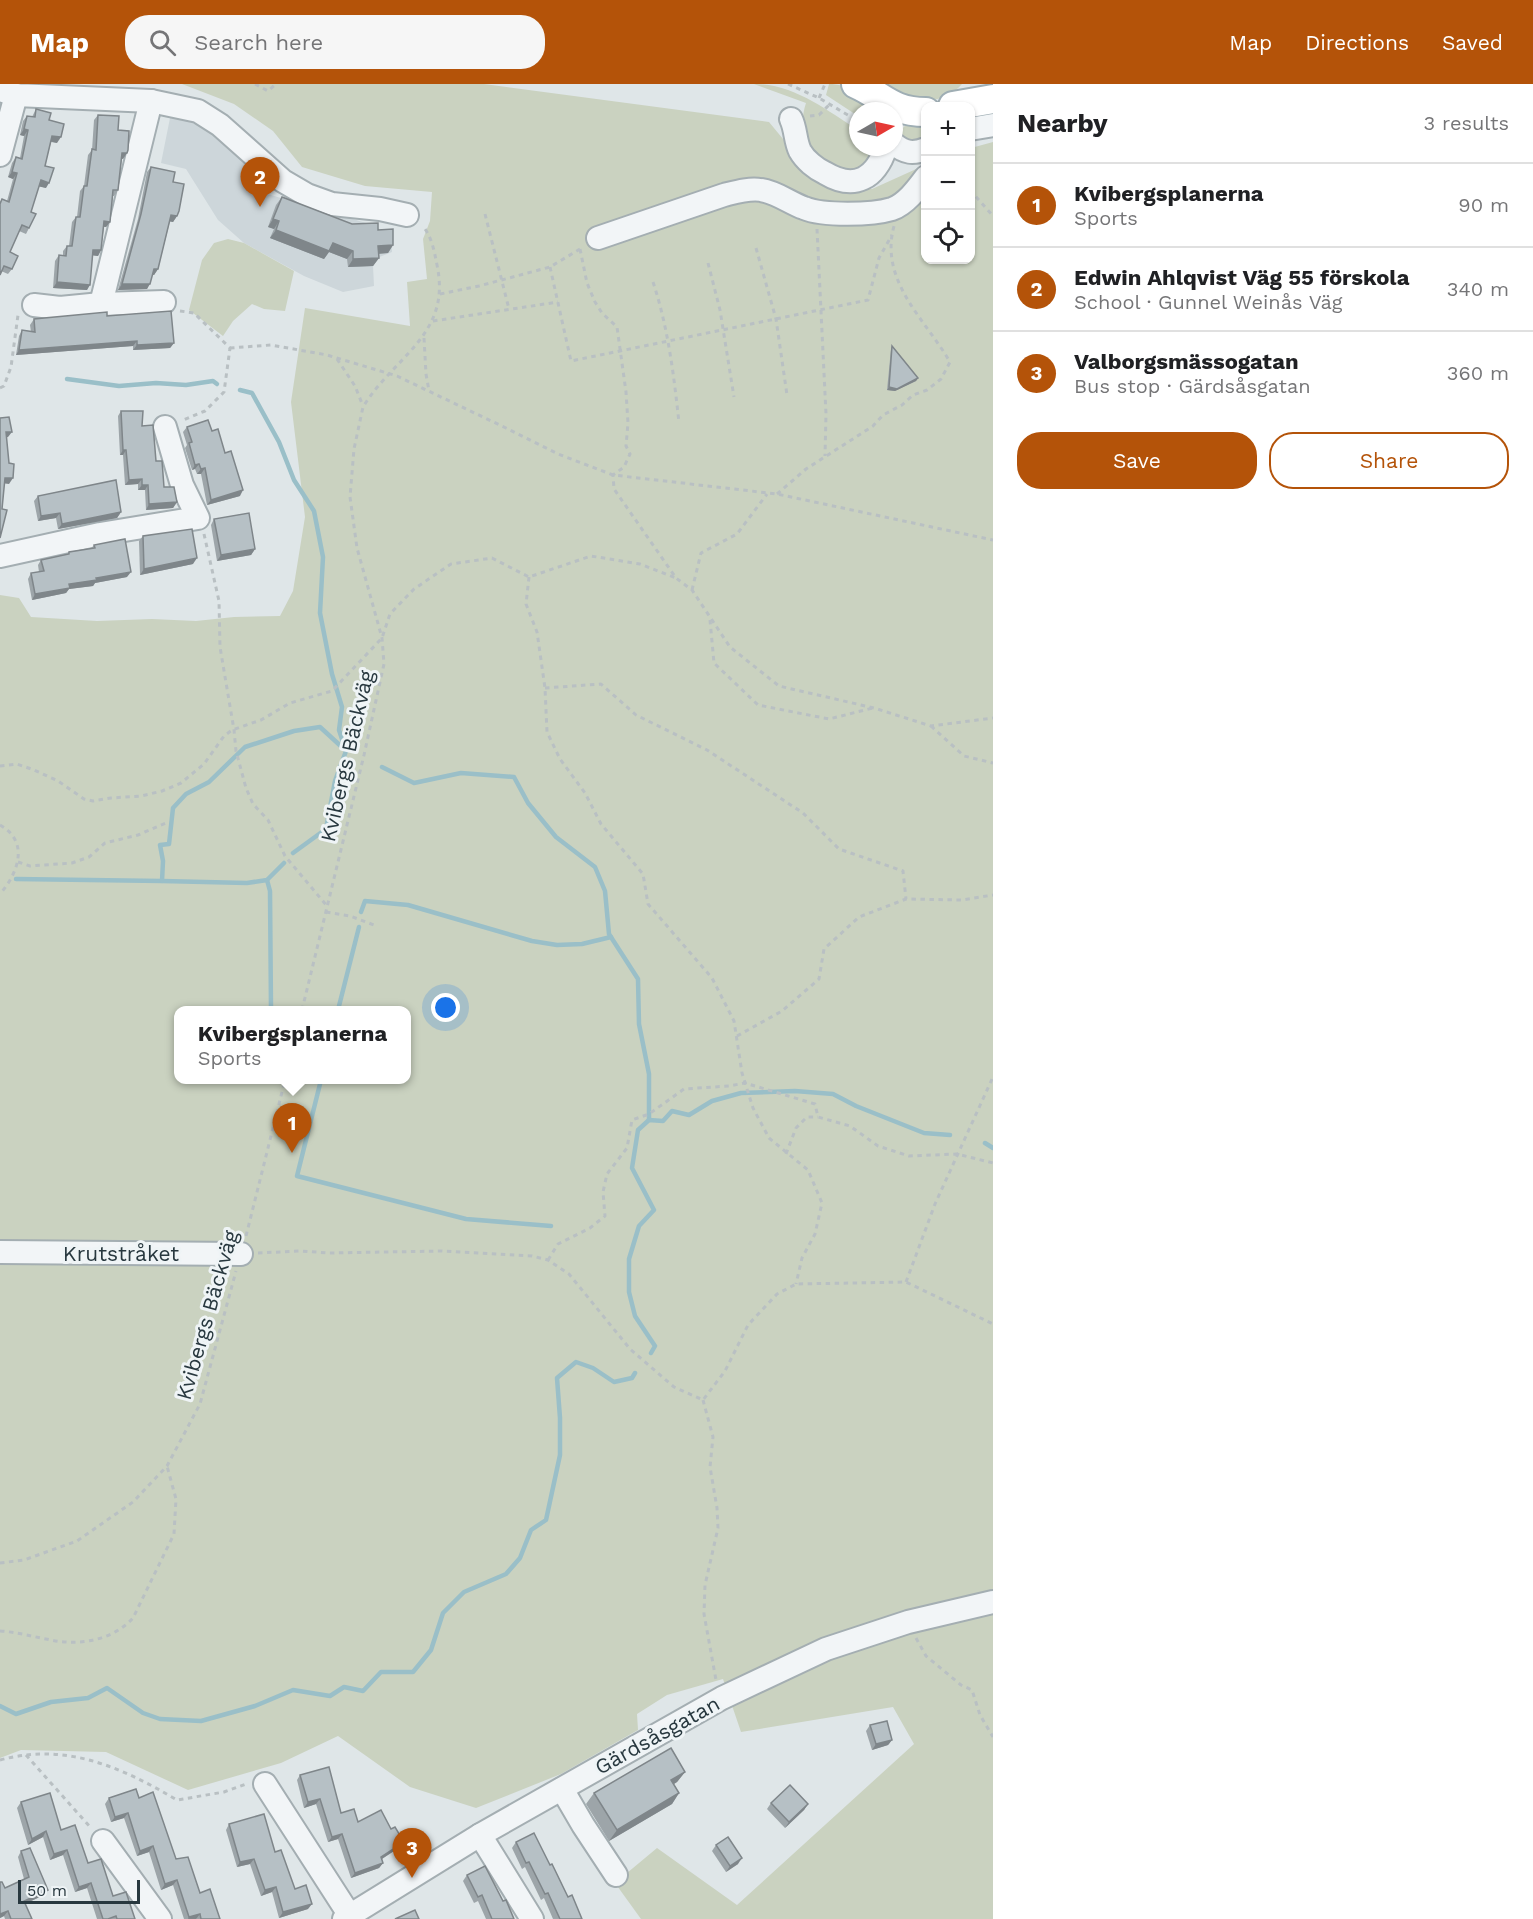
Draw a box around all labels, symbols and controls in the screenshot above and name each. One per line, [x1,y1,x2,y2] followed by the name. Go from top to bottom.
[125,15,545,69] search box
[30,26,89,59] text: Map
[146,26,179,59] icon: search
[194,30,323,55] text: Search here
[1229,30,1272,55] text: Map
[1305,30,1409,55] text: Directions
[1442,30,1503,55] text: Saved
[849,102,903,156] north arrow
[921,102,975,264] map controls
[921,102,975,156] button: +
[1017,108,1108,138] text: Nearby
[1424,111,1509,135] text: 3 results
[921,156,975,210] button: −
[240,158,280,207] pin: 2
[1074,181,1264,206] text: Kvibergsplanerna
[1032,193,1041,217] text: 1
[1458,193,1509,217] text: 90 m
[1074,206,1138,230] text: Sports
[921,210,975,264] button: locate
[1074,265,1409,290] text: Edwin Ahlqvist Väg 55 förskola
[1031,277,1042,301] text: 2
[1447,277,1509,301] text: 340 m
[1074,290,1342,314] text: School · Gunnel Weinås Väg
[1074,349,1299,374] text: Valborgsmässogatan
[1031,361,1042,385] text: 3
[1447,361,1509,385] text: 360 m
[1074,374,1311,398] text: Bus stop · Gärdsåsgatan
[1017,432,1257,489] button: Save
[1269,432,1509,489] button: Share
[315,667,379,844] street label: Kvibergs Bäckväg
[431,993,460,1022] your location
[174,1006,411,1084] popup
[198,1021,387,1046] text: Kvibergsplanerna
[198,1046,261,1070] text: Sports
[272,1104,312,1153] pin: 1
[171,1227,243,1403] street label: Kvibergs Bäckväg
[63,1241,179,1266] street label: Krutstråket
[590,1690,724,1780] street label: Gärdsåsgatan
[392,1828,432,1878] pin: 3
[18,1877,140,1904] scale bar
[27,1881,67,1900] text: 50 m

